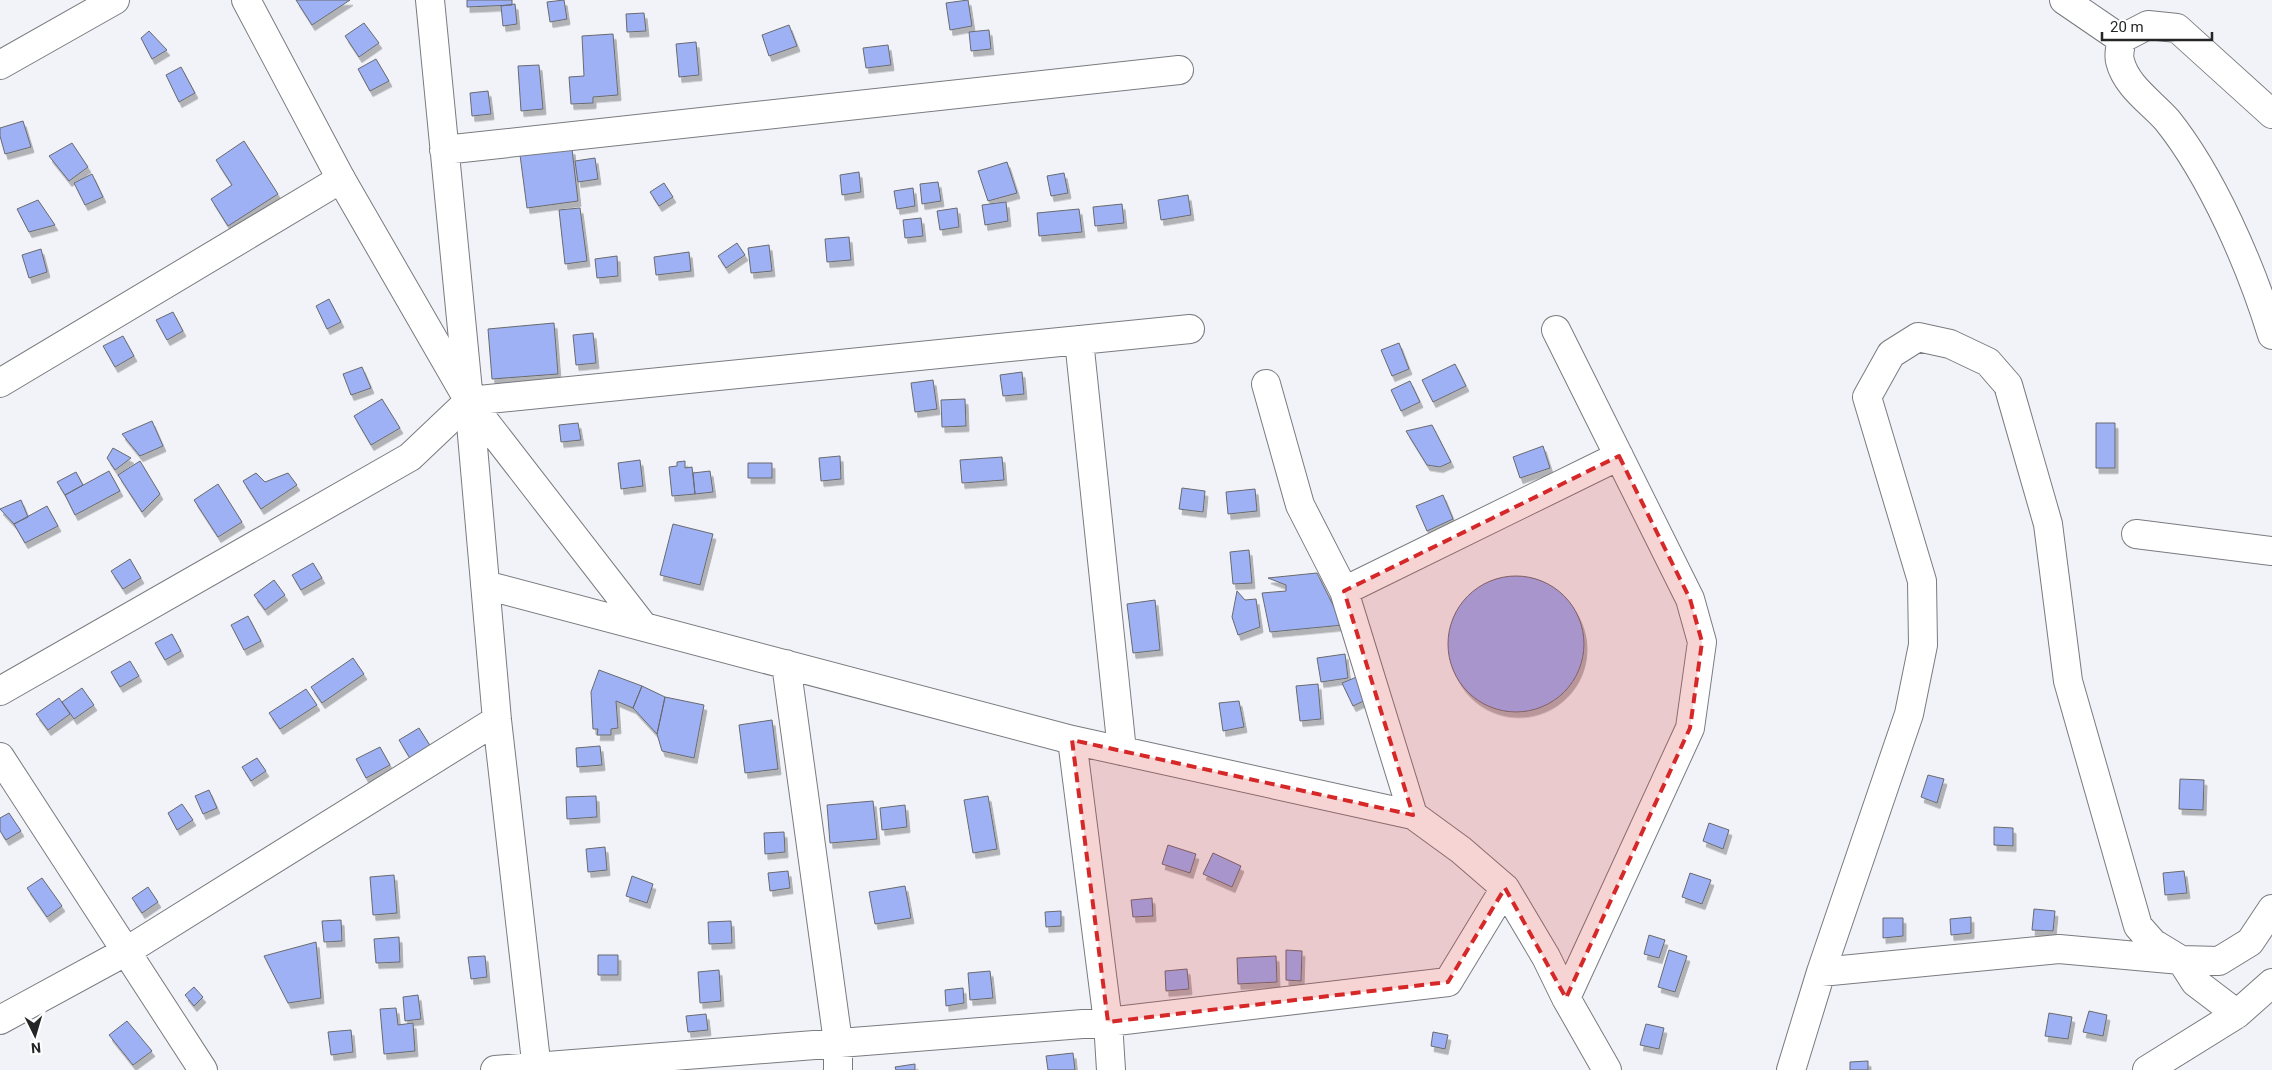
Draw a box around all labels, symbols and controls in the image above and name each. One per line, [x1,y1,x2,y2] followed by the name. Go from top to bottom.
[2102,10,2212,42] scale bar
[2110,18,2144,36] text: 20 m
[10,1010,60,1060] north arrow
[31,1040,42,1056] text: N

